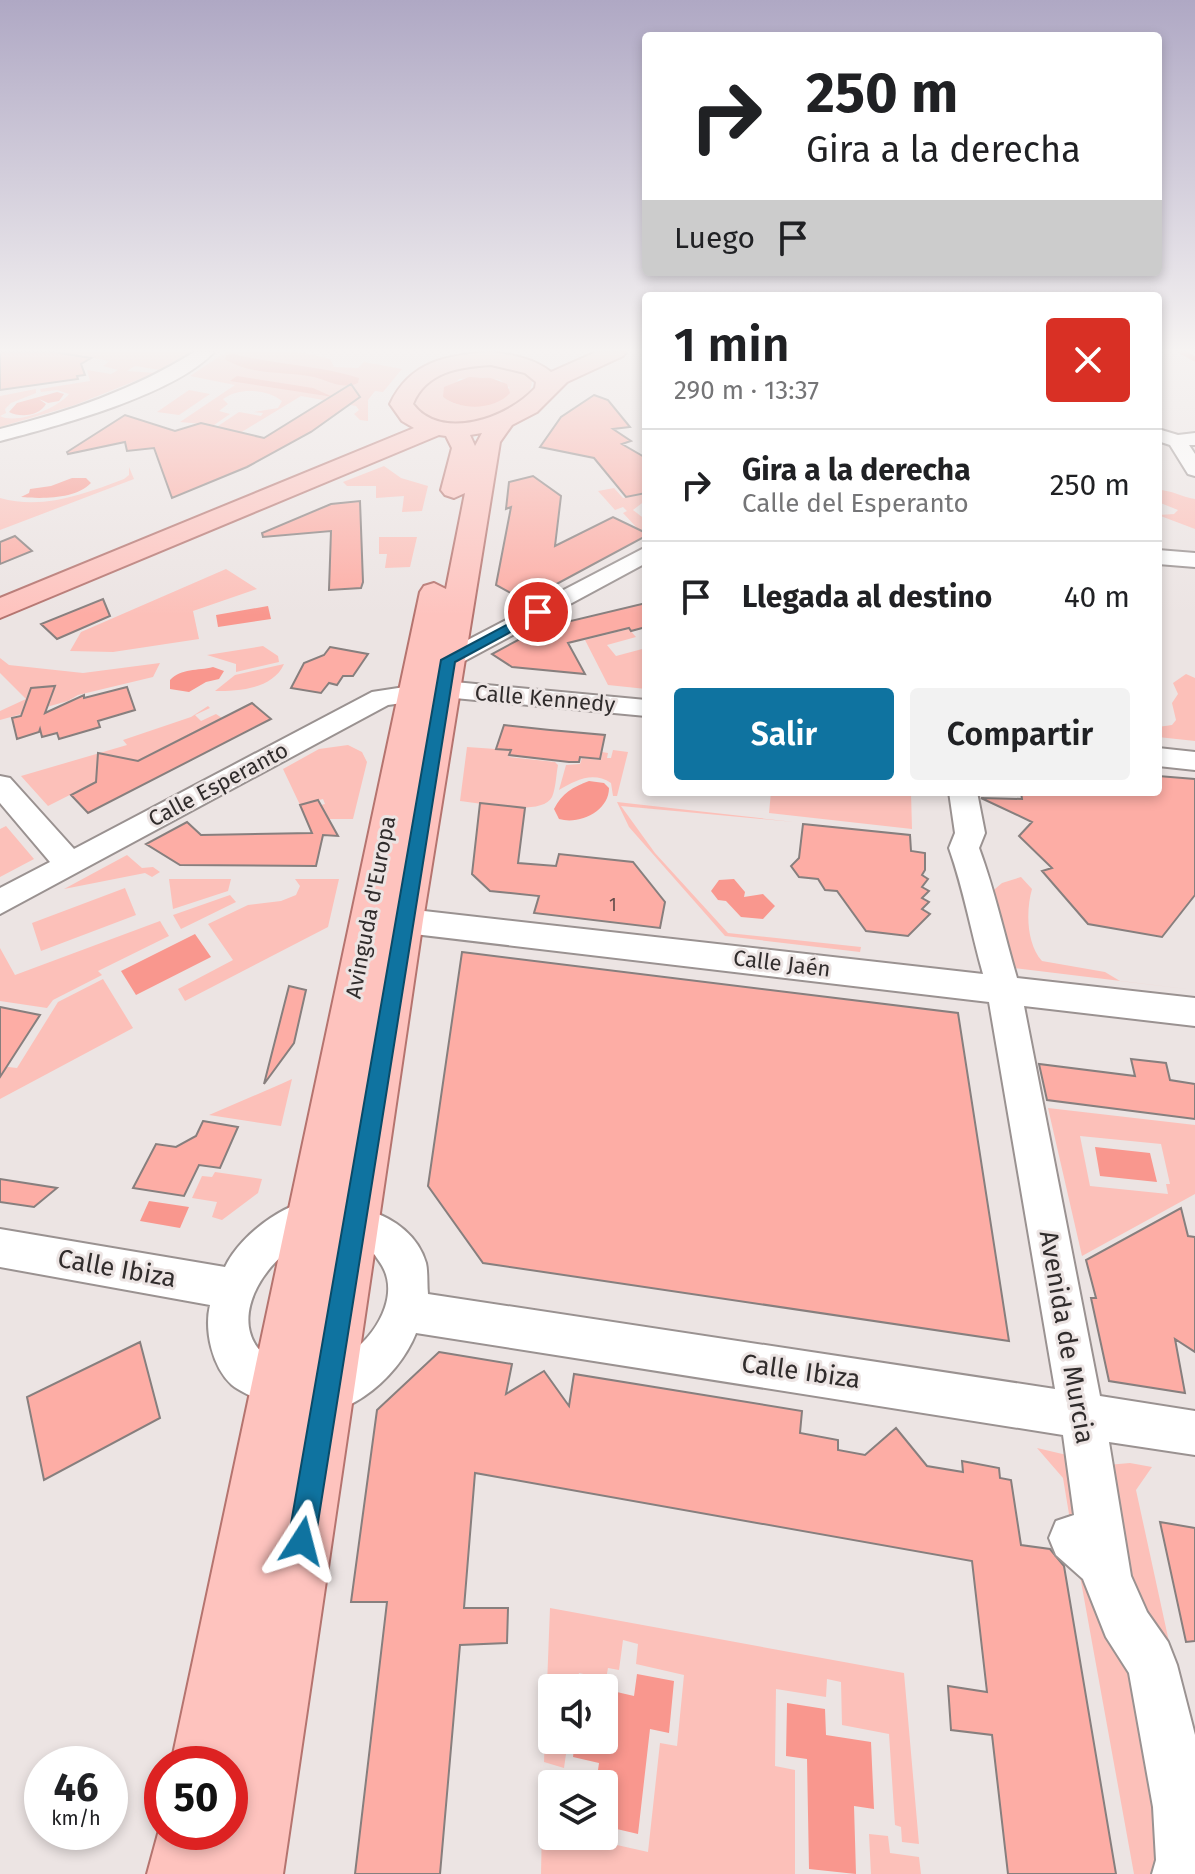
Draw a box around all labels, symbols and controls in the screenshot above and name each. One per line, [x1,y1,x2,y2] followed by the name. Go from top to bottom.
[806,60,958,127] text: 250 m
[674,64,778,168] icon: right
[806,128,1081,172] text: Gira a la derecha
[771,216,815,260] icon: arrive
[674,220,755,256] text: Luego
[674,316,790,374] text: 1 min
[1046,318,1130,402] button: close
[674,375,819,406] text: 290 m · 13:37
[742,452,971,488] text: Gira a la derecha
[674,463,718,507] icon: right
[1050,467,1130,503] text: 250 m
[742,488,969,519] text: Calle del Esperanto
[674,575,718,619] icon: arrive
[504,578,572,646] pin
[742,579,992,615] text: Llegada al destino
[1064,579,1130,615] text: 40 m
[516,590,560,634] icon: arrive
[474,679,616,718] street label: Calle Kennedy
[674,688,894,780] button: Salir
[910,688,1130,780] button: Compartir
[144,736,293,833] street label: Calle Esperanto
[340,814,401,1001] street label: Avinguda d'Europa
[609,894,617,916] house number: 1
[732,944,832,983] street label: Calle Jaén
[1032,1228,1101,1446] street label: Avenida de Murcia
[55,1243,179,1294] street label: Calle Ibiza
[739,1348,862,1395] street label: Calle Ibiza
[260,1499,344,1583] position arrow
[538,1674,618,1850] map controls
[538,1674,618,1754] button: sound
[144,1746,248,1850] speed limit sign: 50
[53,1764,99,1812] text: 46
[538,1770,618,1850] button: layers
[51,1806,101,1830] text: km/h

